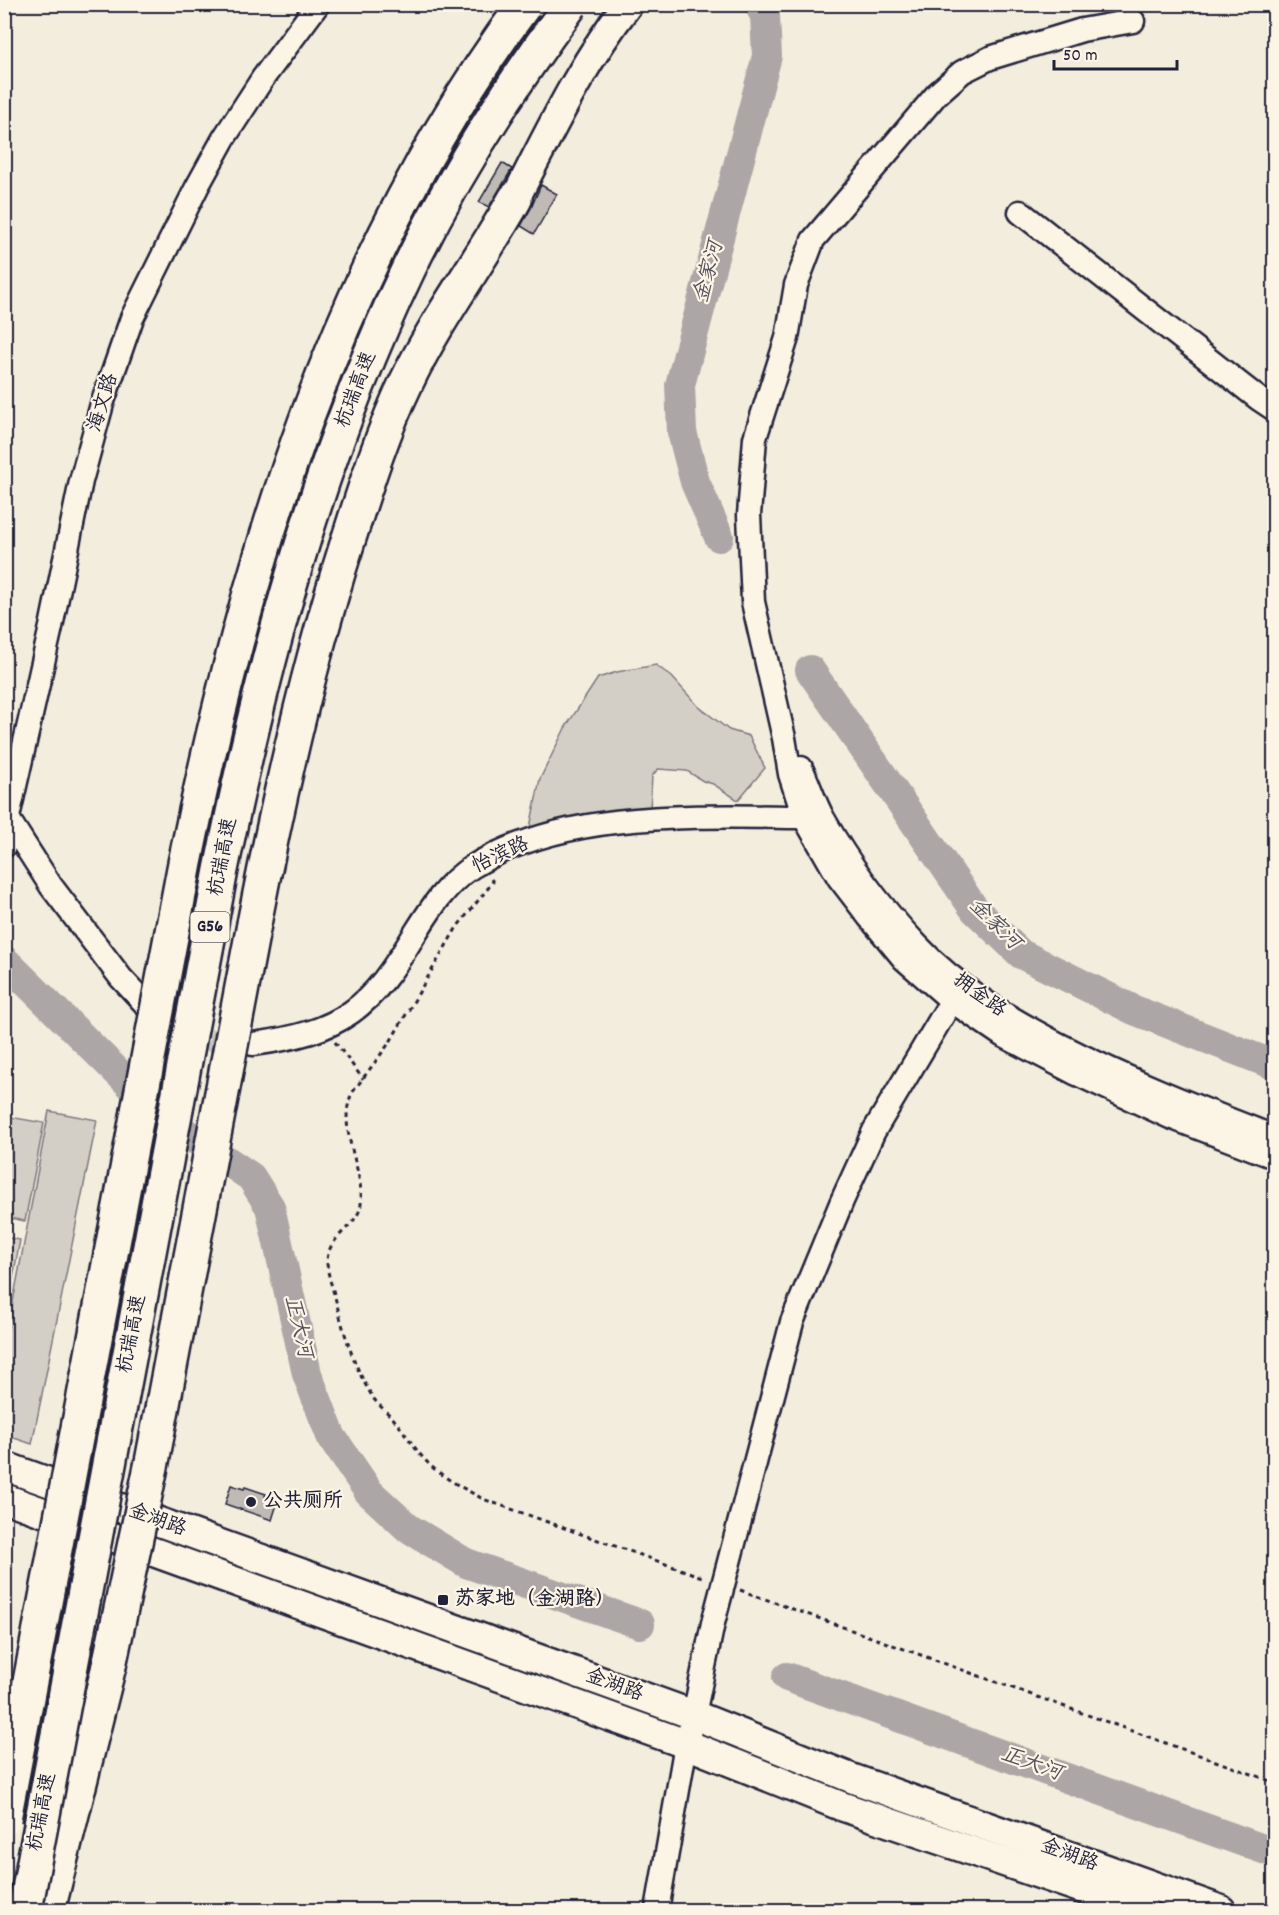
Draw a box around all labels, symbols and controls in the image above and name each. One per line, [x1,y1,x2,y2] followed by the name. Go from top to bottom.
[1054,33,1177,71] scale bar
[1063,44,1098,69] text: 50 m
[687,235,733,306] water label: 金家河
[330,348,384,432] street label: 杭瑞高速
[82,369,126,436] street label: 海文路
[203,815,245,899] street label: 杭瑞高速
[468,830,535,881] street label: 怡滨路
[961,892,1029,960] water label: 金家河
[190,912,230,942] road number: G56
[947,967,1012,1026] street label: 拥金路
[112,1292,154,1376] street label: 杭瑞高速
[275,1293,319,1364] water label: 正大河
[263,1488,343,1516] place label: 公共厕所
[244,1495,258,1509] marker: 公共厕所
[124,1498,191,1545] street label: 金湖路
[455,1586,615,1614] place label: 苏家地（金湖路）
[436,1593,450,1607] marker: 苏家地（金湖路）
[581,1663,648,1710] street label: 金湖路
[996,1740,1069,1791] water label: 正大河
[22,1770,64,1854] street label: 杭瑞高速
[1036,1833,1103,1880] street label: 金湖路

